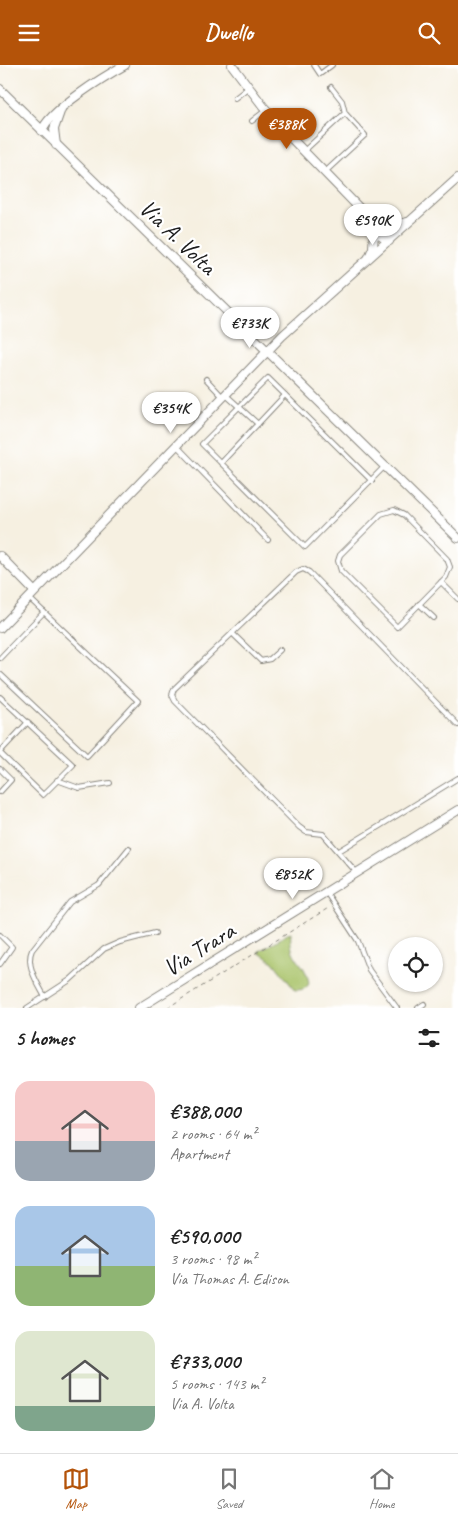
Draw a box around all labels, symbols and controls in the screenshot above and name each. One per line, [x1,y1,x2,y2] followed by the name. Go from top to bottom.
[15,19,43,47] icon: menu
[205,19,253,47] text: Dwello
[415,19,443,47] icon: search
[252,107,322,150] pin: €388K
[269,114,305,134] text: €388K
[133,193,224,282] street label: Via A. Volta
[338,203,408,246] pin: €590K
[355,210,391,230] text: €590K
[215,307,285,349] pin: €733K
[232,313,268,333] text: €733K
[136,391,206,434] pin: €354K
[153,398,189,418] text: €354K
[258,857,328,900] pin: €852K
[275,864,311,884] text: €852K
[158,915,242,983] street label: Via Trara
[388,937,443,992] map controls
[388,937,443,992] button: locate
[415,1024,443,1052] icon: filters
[15,1025,74,1051] text: 5 homes
[170,1098,240,1124] text: €388,000
[55,1101,115,1161] icon: home
[170,1124,256,1144] text: 2 rooms · 64 m²
[170,1144,229,1164] text: Apartment
[170,1223,240,1249] text: €590,000
[55,1226,115,1286] icon: home
[170,1249,256,1269] text: 3 rooms · 98 m²
[170,1269,289,1289] text: Via Thomas A. Edison
[170,1348,240,1374] text: €733,000
[55,1351,115,1411] icon: home
[170,1374,264,1394] text: 5 rooms · 143 m²
[170,1394,234,1414] text: Via A. Volta
[62,1465,90,1512] tab: Map
[215,1465,243,1512] tab: Saved
[368,1465,396,1512] tab: Home

